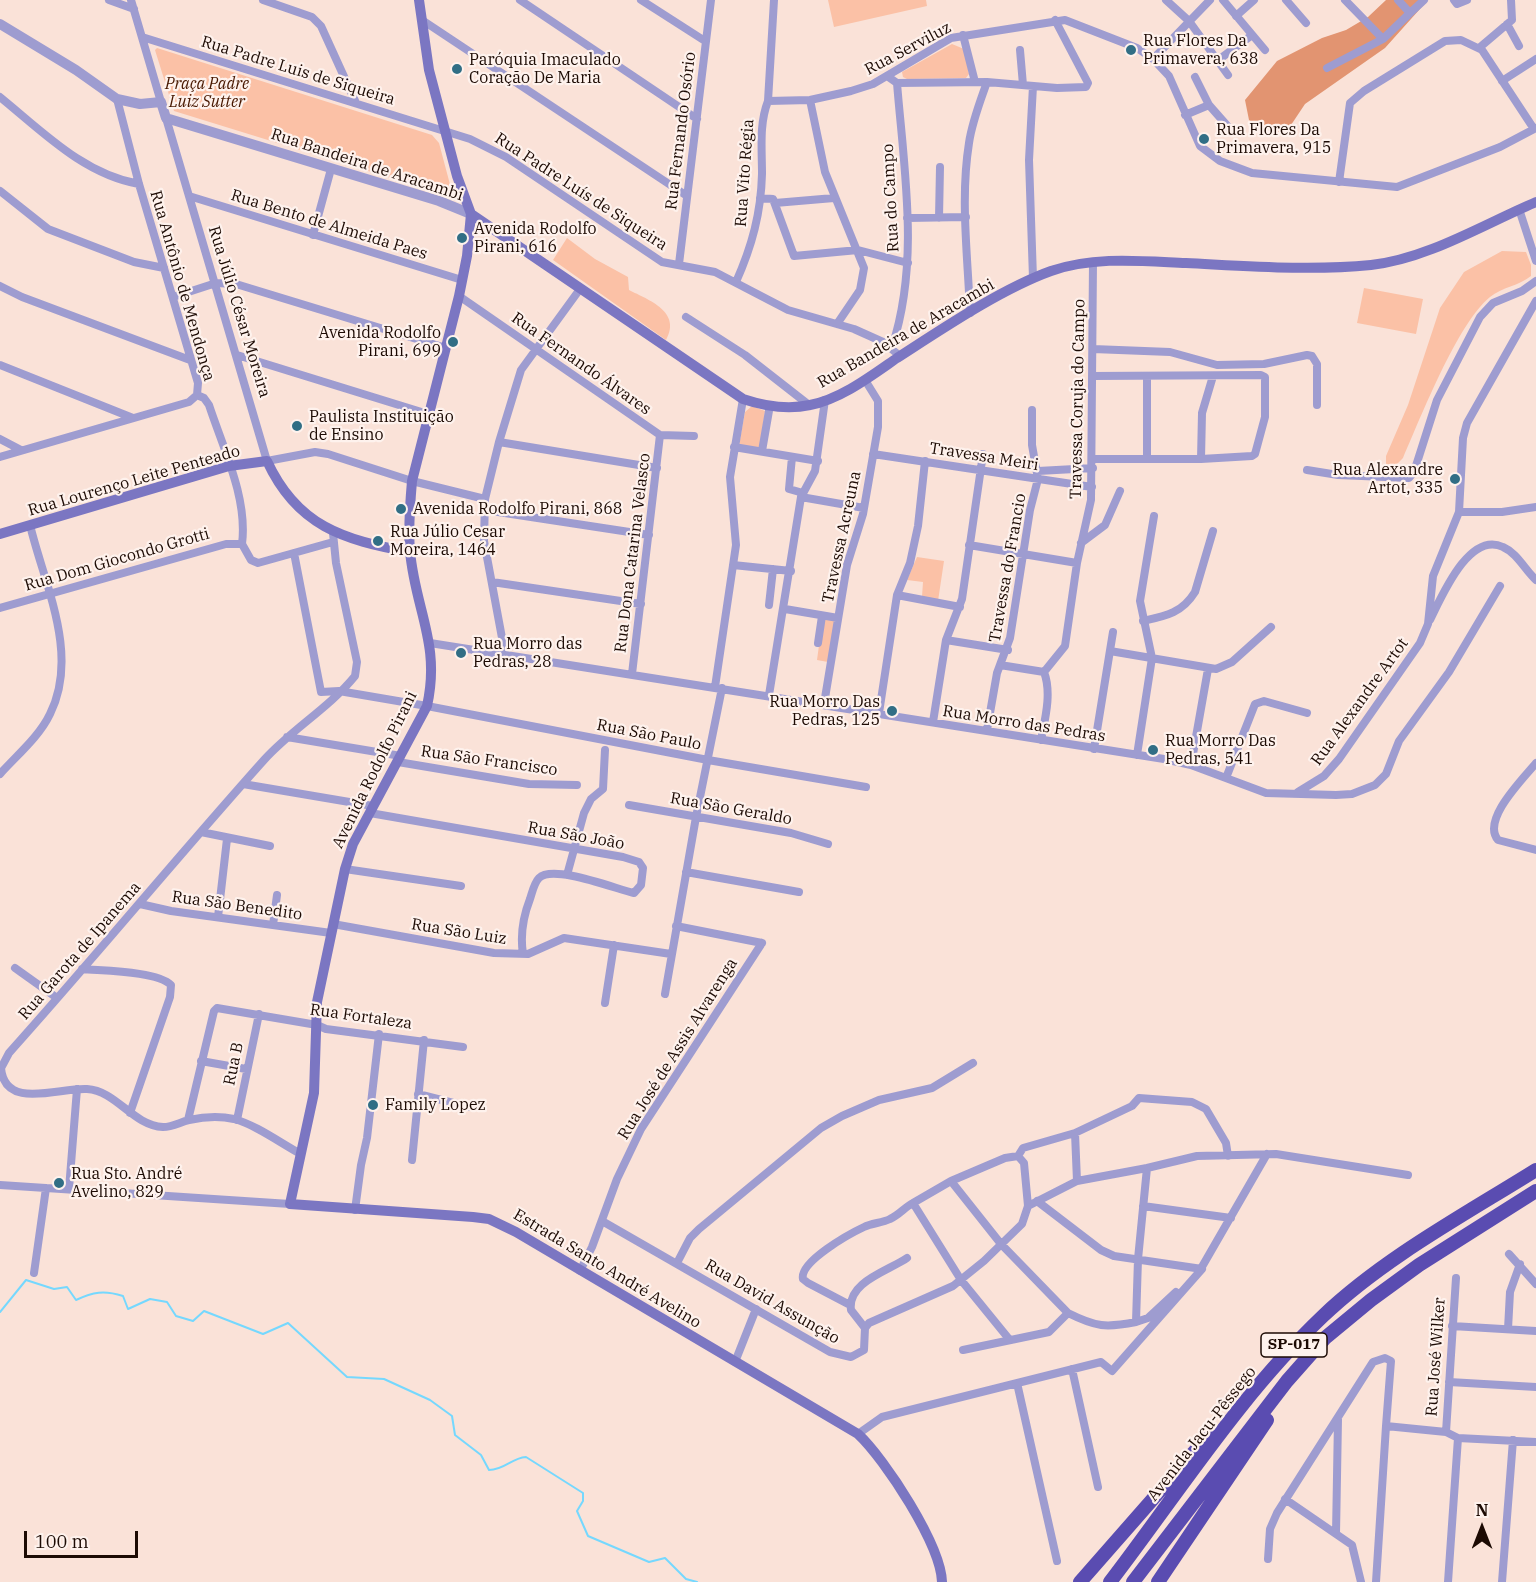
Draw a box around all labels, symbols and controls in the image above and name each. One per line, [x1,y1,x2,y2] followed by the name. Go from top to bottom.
[862,18,954,80] street label: Rua Serviluz
[1143,31,1258,69] place label: Rua Flores Da Primavera, 638
[199,32,397,110] street label: Rua Padre Luis de Siqueira
[1124,43,1138,57] marker: Rua Flores Da Primavera, 638
[469,50,621,88] place label: Paróquia Imaculado Coração De Maria
[662,51,700,211] street label: Rua Fernando Osório
[450,62,464,76] marker: Paróquia Imaculado Coração De Maria
[165,74,249,112] park label: Praça Padre Luiz Sutter
[732,118,758,228] street label: Rua Vito Régia
[1216,120,1331,158] place label: Rua Flores Da Primavera, 915
[268,125,466,205] street label: Rua Bandeira de Aracambi
[491,129,671,255] street label: Rua Padre Luís de Siqueira
[1197,132,1211,146] marker: Rua Flores Da Primavera, 915
[879,143,903,253] street label: Rua do Campo
[228,186,430,264] street label: Rua Bento de Almeida Paes
[146,188,218,384] street label: Rua Antônio de Mendonça
[474,219,597,257] place label: Avenida Rodolfo Pirani, 616
[204,224,274,400] street label: Rua Júlio César Moreira
[455,231,469,245] marker: Avenida Rodolfo Pirani, 616
[814,275,998,393] street label: Rua Bandeira de Aracambi
[1067,299,1089,499] street label: Travessa Coruja do Campo
[508,309,654,419] street label: Rua Fernando Álvares
[318,323,441,361] place label: Avenida Rodolfo Pirani, 699
[446,335,460,349] marker: Avenida Rodolfo Pirani, 699
[309,407,454,445] place label: Paulista Instituição de Ensino
[290,419,304,433] marker: Paulista Instituição de Ensino
[928,439,1040,475] street label: Travessa Meiri
[26,442,242,520] street label: Rua Lourenço Leite Penteado
[611,452,655,654] street label: Rua Dona Catarina Velasco
[1333,460,1443,498] place label: Rua Alexandre Artot, 335
[819,469,865,605] street label: Travessa Acreuna
[1448,472,1462,486] marker: Rua Alexandre Artot, 335
[985,492,1031,644] street label: Travessa do Francio
[413,499,622,519] place label: Avenida Rodolfo Pirani, 868
[394,502,408,516] marker: Avenida Rodolfo Pirani, 868
[390,522,505,560] place label: Rua Júlio Cesar Moreira, 1464
[22,524,212,596] street label: Rua Dom Giocondo Grotti
[371,534,385,548] marker: Rua Júlio Cesar Moreira, 1464
[473,634,582,672] place label: Rua Morro das Pedras, 28
[1307,635,1413,769] street label: Rua Alexandre Artot
[454,646,468,660] marker: Rua Morro das Pedras, 28
[329,688,421,852] street label: Avenida Rodolfo Pirani
[769,692,880,730] place label: Rua Morro Das Pedras, 125
[941,702,1107,746] street label: Rua Morro das Pedras
[885,704,899,718] marker: Rua Morro Das Pedras, 125
[595,715,703,755] street label: Rua São Paulo
[1165,731,1276,769] place label: Rua Morro Das Pedras, 541
[419,742,559,780] street label: Rua São Francisco
[1146,743,1160,757] marker: Rua Morro Das Pedras, 541
[669,789,793,829] street label: Rua São Geraldo
[526,818,626,854] street label: Rua São João
[15,878,145,1024] street label: Rua Garota de Ipanema
[171,887,303,925] street label: Rua São Benedito
[410,915,508,949] street label: Rua São Luiz
[614,955,742,1143] street label: Rua José de Assis Alvarenga
[309,1000,413,1034] street label: Rua Fortaleza
[220,1041,248,1087] street label: Rua B
[385,1095,486,1115] place label: Family Lopez
[366,1098,380,1112] marker: Family Lopez
[71,1164,182,1202] place label: Rua Sto. André Avelino, 829
[52,1176,66,1190] marker: Rua Sto. André Avelino, 829
[510,1205,704,1333] street label: Estrada Santo André Avelino
[701,1256,843,1348] street label: Rua David Assunção
[1422,1297,1450,1417] street label: Rua José Wilker
[1261,1333,1327,1357] road number: SP-017
[1144,1363,1260,1505] street label: Avenida Jacu-Pêssego
[1452,1498,1512,1558] north arrow
[1476,1500,1488,1520] text: N
[27,1519,141,1557] scale bar
[35,1530,89,1553] text: 100 m

